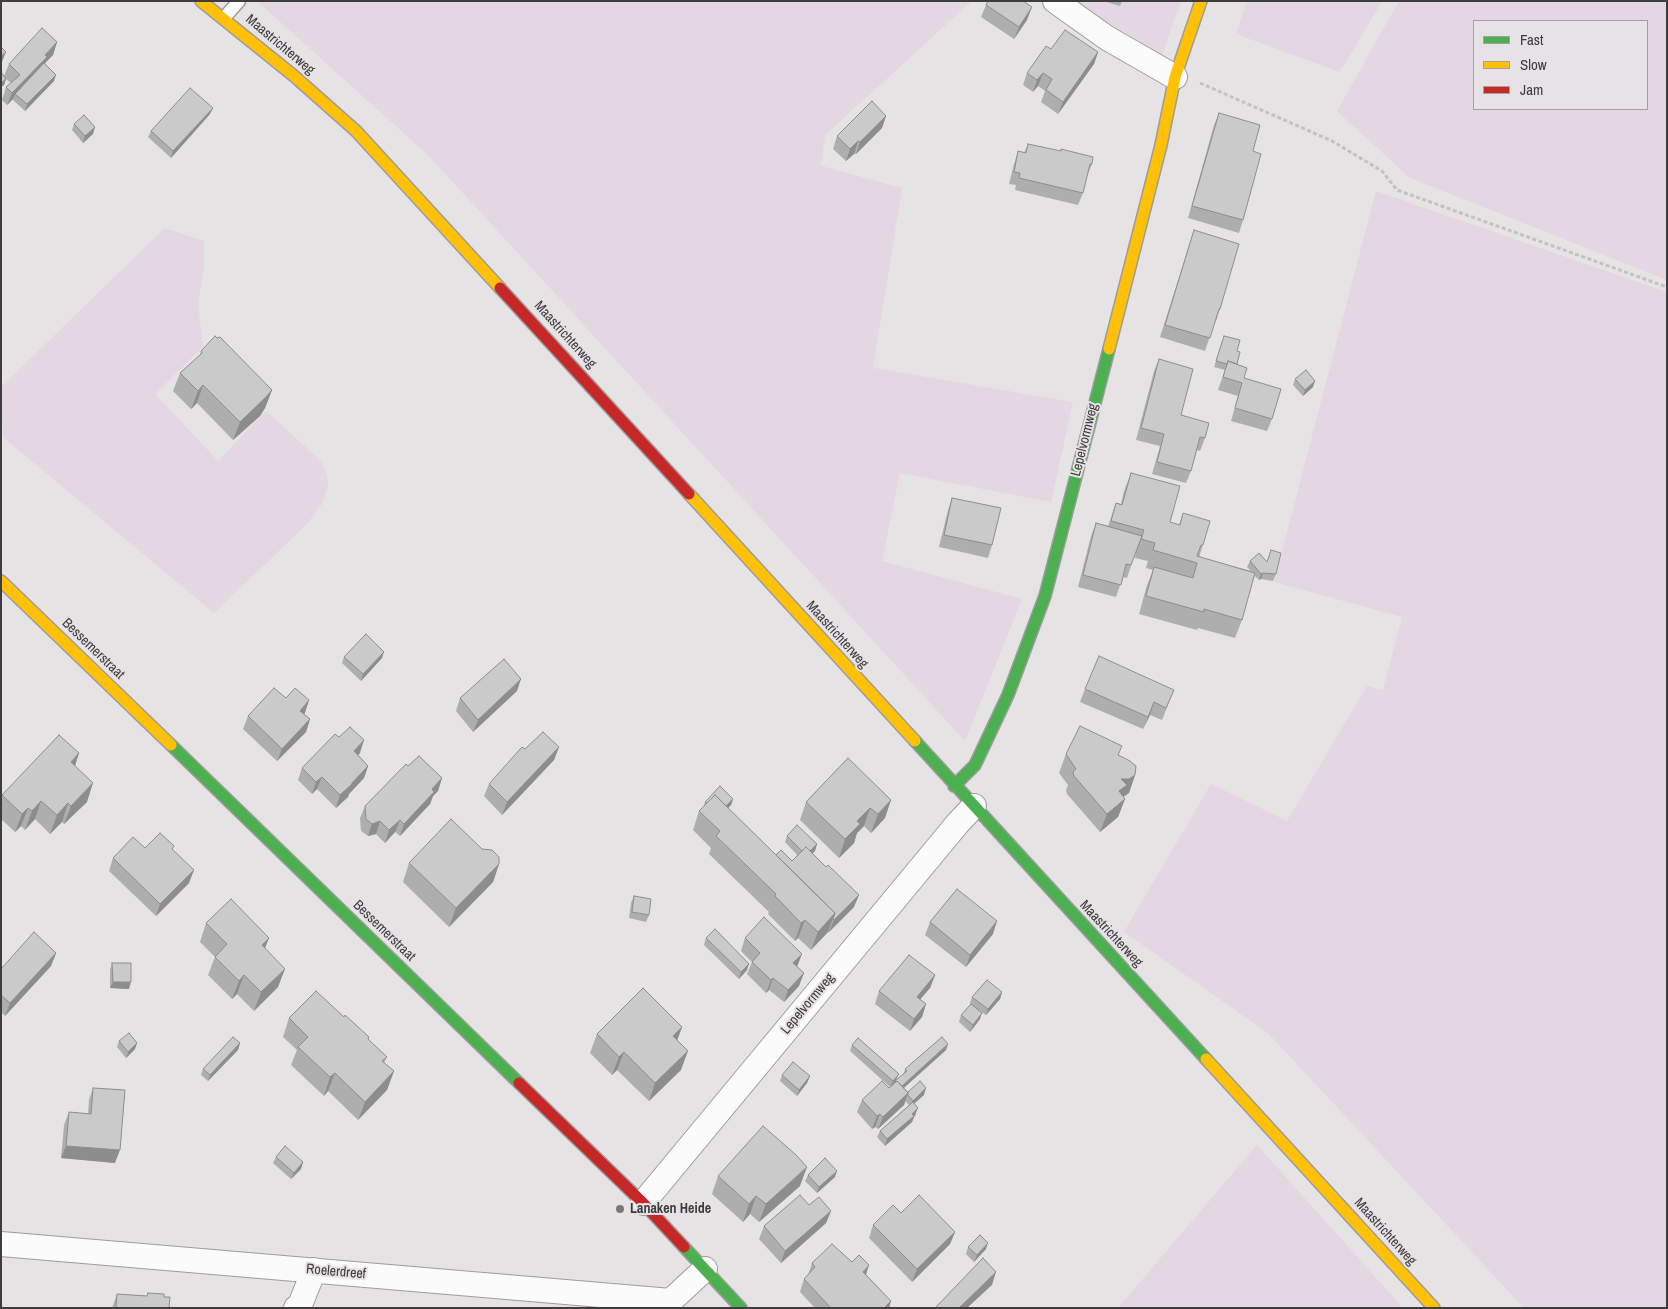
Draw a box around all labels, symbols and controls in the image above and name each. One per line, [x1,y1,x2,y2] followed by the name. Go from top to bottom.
[242,11,318,79] street label: Maastrichterweg
[1473,20,1648,110] legend
[1520,29,1543,50] text: Fast
[1520,54,1547,75] text: Slow
[1520,79,1543,100] text: Jam
[530,298,600,372] street label: Maastrichterweg
[1068,402,1102,478] street label: Lepelvormweg
[802,598,872,672] street label: Maastrichterweg
[58,615,128,683] street label: Bessemerstraat
[349,897,419,965] street label: Bessemerstraat
[1076,897,1146,971] street label: Maastrichterweg
[778,970,838,1038] street label: Lepelvormweg
[1350,1195,1420,1269] street label: Maastrichterweg
[630,1201,711,1217] place label: Lanaken Heide
[614,1203,626,1215] marker: Lanaken Heide
[305,1261,367,1283] street label: Roelerdreef

